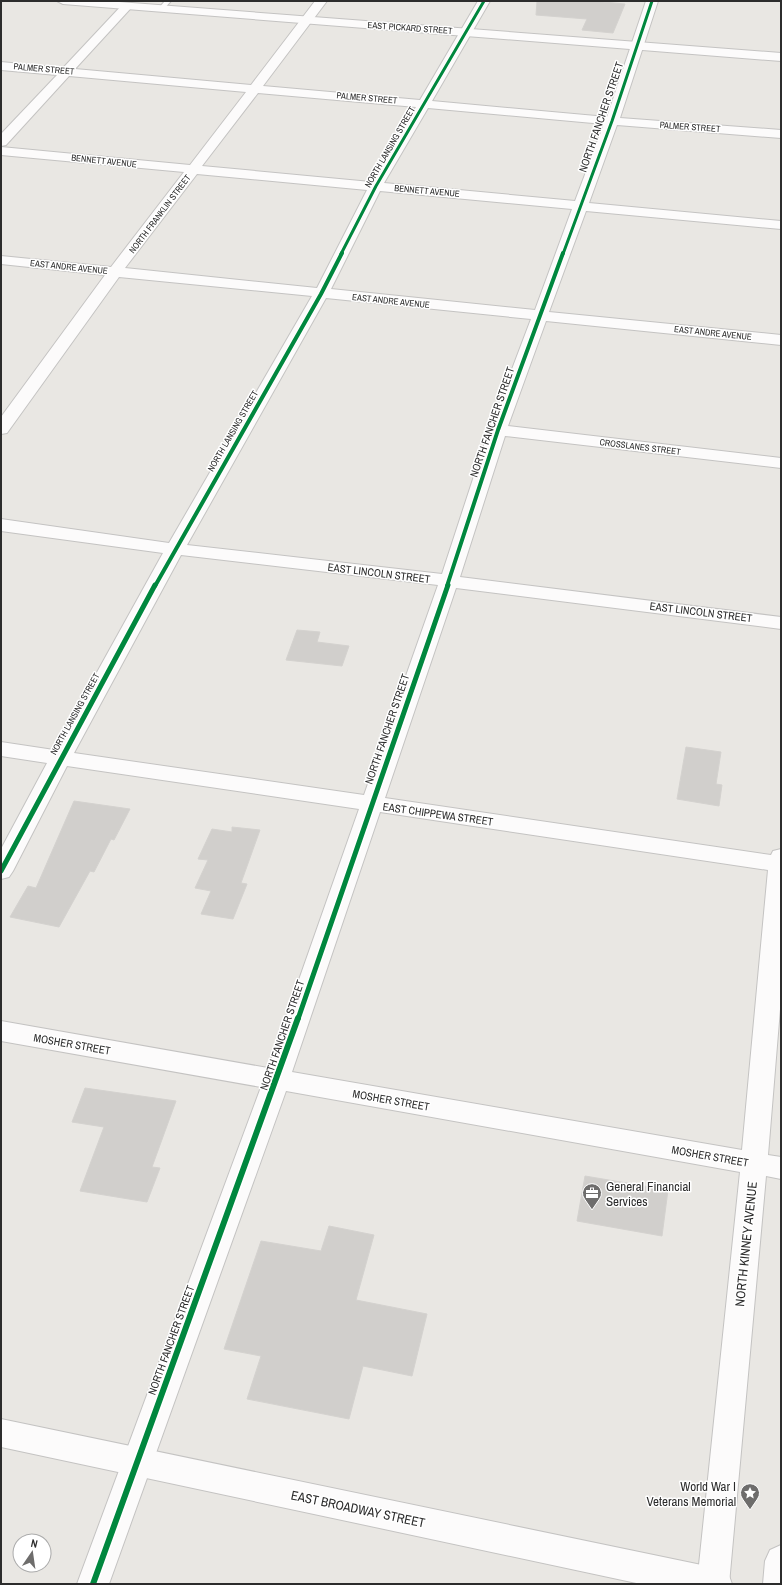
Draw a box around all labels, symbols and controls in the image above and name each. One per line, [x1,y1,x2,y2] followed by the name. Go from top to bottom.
[367,19,453,37] street label: EAST PICKARD STREET
[13,60,75,78] street label: PALMER STREET
[576,60,627,174] street label: NORTH FANCHER STREET
[336,89,398,107] street label: PALMER STREET
[362,104,418,190] street label: NORTH LANSING STREET
[659,119,721,135] street label: PALMER STREET
[71,152,137,170] street label: BENNETT AVENUE
[126,172,194,256] street label: NORTH FRANKLIN STREET
[394,182,460,200] street label: BENNETT AVENUE
[30,257,109,277] street label: EAST ANDRE AVENUE
[352,291,431,311] street label: EAST ANDRE AVENUE
[674,323,753,343] street label: EAST ANDRE AVENUE
[467,365,518,479] street label: NORTH FANCHER STREET
[205,388,261,474] street label: NORTH LANSING STREET
[599,436,682,458] street label: CROSSLANES STREET
[327,560,432,586] street label: EAST LINCOLN STREET
[649,599,754,625] street label: EAST LINCOLN STREET
[48,671,103,757] street label: NORTH LANSING STREET
[362,672,413,786] street label: NORTH FANCHER STREET
[382,799,495,829] street label: EAST CHIPPEWA STREET
[257,978,308,1092] street label: NORTH FANCHER STREET
[33,1030,112,1058] street label: MOSHER STREET
[352,1086,431,1114] street label: MOSHER STREET
[671,1142,750,1170] street label: MOSHER STREET
[606,1178,691,1210] place label: General Financial Services
[731,1181,761,1307] street label: NORTH KINNEY AVENUE
[581,1182,603,1210] office icon: General Financial Services
[145,1283,198,1397] street label: NORTH FANCHER STREET
[647,1478,736,1510] place label: World War I Veterans Memorial
[739,1482,761,1510] place icon: World War I Veterans Memorial
[289,1486,427,1532] street label: EAST BROADWAY STREET
[12,1533,52,1573] north arrow
[30,1536,39,1551] text: N

